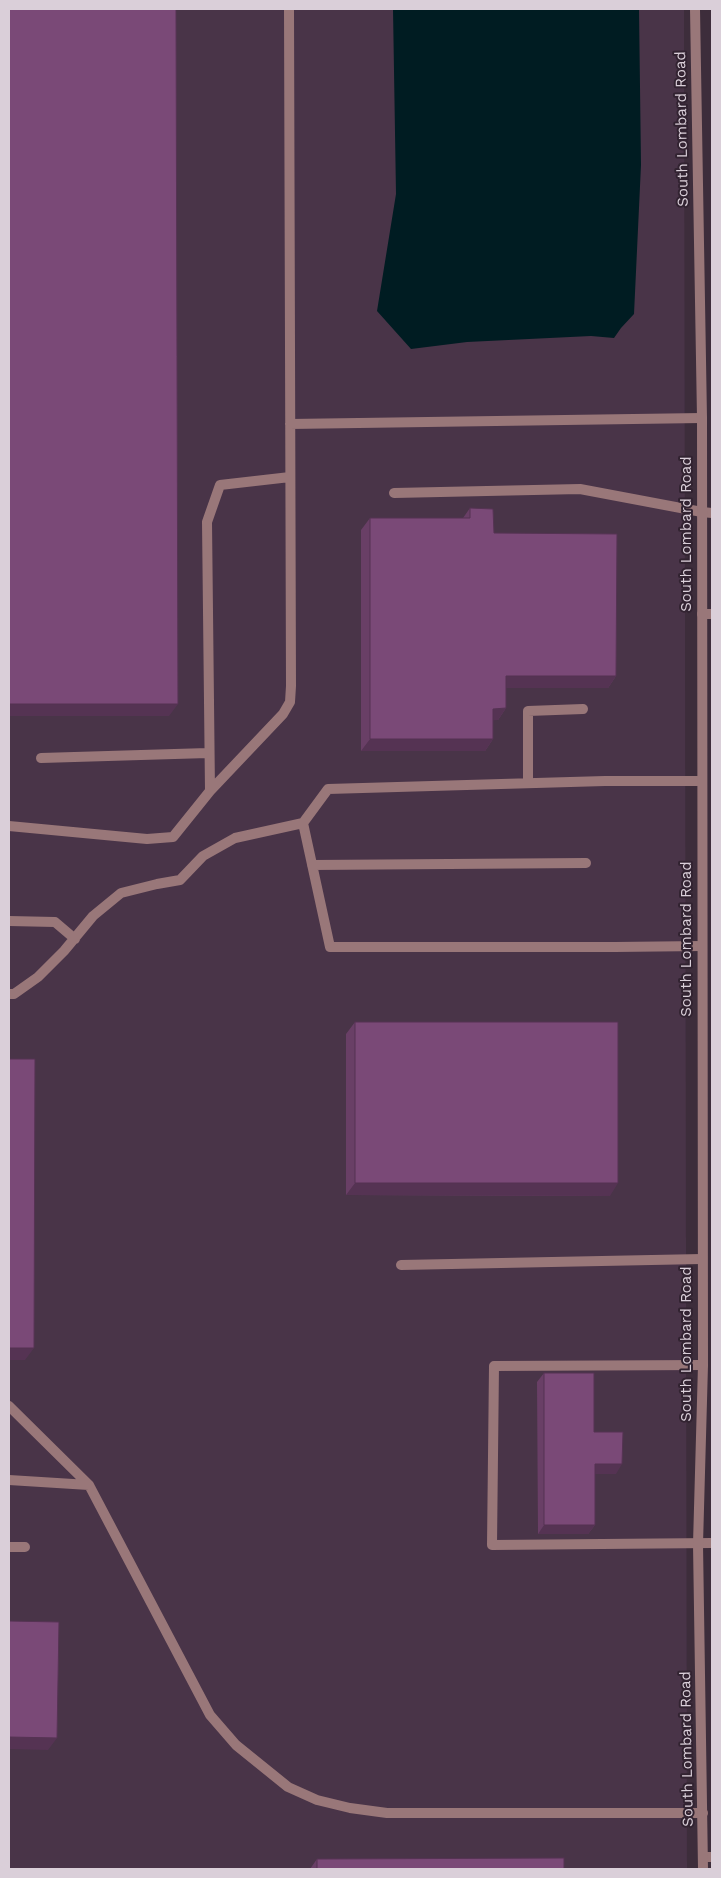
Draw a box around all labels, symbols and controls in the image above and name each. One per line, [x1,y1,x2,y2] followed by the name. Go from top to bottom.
[672,51,692,207] street label: South Lombard Road
[678,456,696,612] street label: South Lombard Road
[678,861,696,1017] street label: South Lombard Road
[678,1266,696,1422] street label: South Lombard Road
[677,1671,697,1827] street label: South Lombard Road

